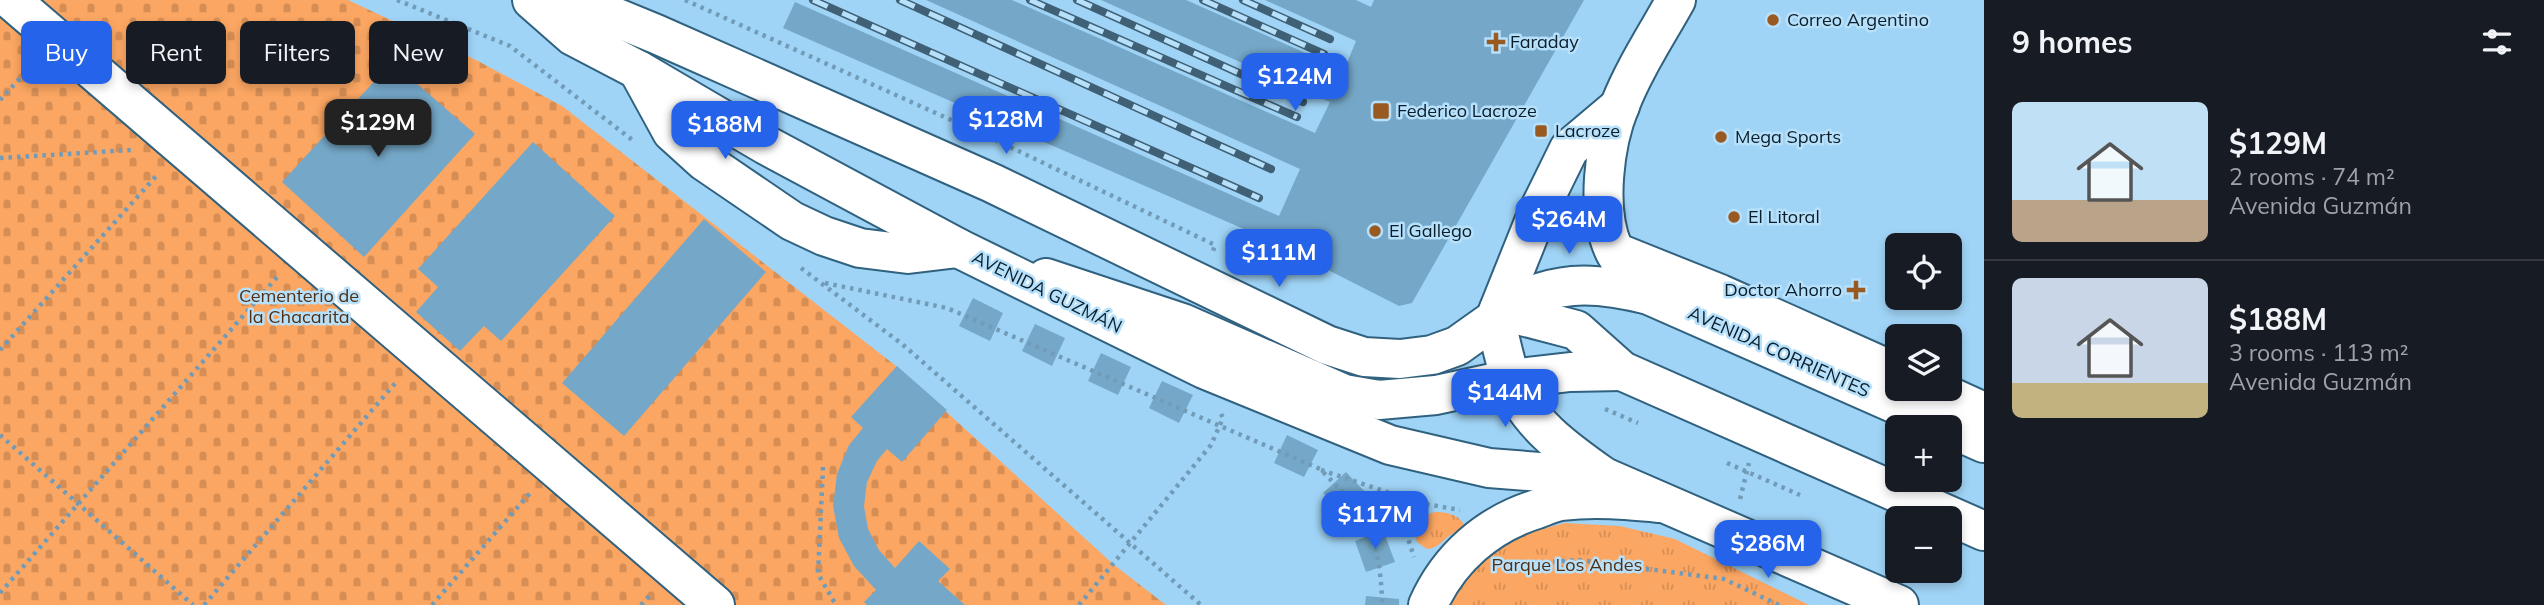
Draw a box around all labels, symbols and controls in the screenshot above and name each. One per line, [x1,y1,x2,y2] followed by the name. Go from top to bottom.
[1787,8,1929,31] place label: Correo Argentino
[1765,12,1781,28] marker: Correo Argentino
[21,21,112,84] chip: Buy
[126,21,226,84] chip: Rent
[240,21,355,84] chip: Filters
[369,21,468,84] chip: New
[2012,23,2133,61] text: 9 homes
[2478,23,2516,61] icon: filters
[1510,30,1579,53] place label: Faraday
[1488,34,1504,50] marker: Faraday
[1246,54,1344,113] pin: $124M
[1257,61,1333,90] text: $124M
[957,96,1055,156] pin: $128M
[1397,99,1537,122] place label: Federico Lacroze
[329,100,427,159] pin: $129M
[1371,101,1391,121] marker: Federico Lacroze
[676,102,774,161] pin: $188M
[968,104,1044,133] text: $128M
[340,107,416,136] text: $129M
[687,109,763,138] text: $188M
[1555,119,1620,142] place label: Lacroze
[1533,123,1549,139] marker: Lacroze
[2229,124,2327,162] text: $129M
[1735,125,1841,148] place label: Mega Sports
[1713,129,1729,145] marker: Mega Sports
[2068,130,2152,214] icon: home
[2229,162,2395,191] text: 2 rooms · 74 m²
[2229,191,2412,220] text: Avenida Guzmán
[1520,196,1618,256] pin: $264M
[1531,204,1607,233] text: $264M
[1748,205,1820,228] place label: El Litoral
[1726,209,1742,225] marker: El Litoral
[1389,219,1472,242] place label: El Gallego
[1367,223,1383,239] marker: El Gallego
[1230,230,1328,289] pin: $111M
[1885,233,1962,583] map controls
[1885,233,1962,310] button: locate
[1241,237,1317,266] text: $111M
[969,245,1126,338] street label: AVENIDA GUZMÁN
[1724,278,1842,301] place label: Doctor Ahorro
[1848,282,1864,298] marker: Doctor Ahorro
[239,284,359,328] park label: Cementerio de la Chacarita
[2229,300,2327,338] text: $188M
[1685,301,1874,402] street label: AVENIDA CORRIENTES
[2068,306,2152,390] icon: home
[1885,324,1962,401] button: layers
[2229,338,2409,367] text: 3 rooms · 113 m²
[2229,367,2412,396] text: Avenida Guzmán
[1456,370,1554,429] pin: $144M
[1467,377,1543,406] text: $144M
[1885,415,1962,492] button: +
[1326,491,1424,551] pin: $117M
[1337,499,1413,528] text: $117M
[1885,506,1962,583] button: −
[1719,520,1817,580] pin: $286M
[1730,528,1806,557] text: $286M
[1491,553,1643,576] park label: Parque Los Andes

